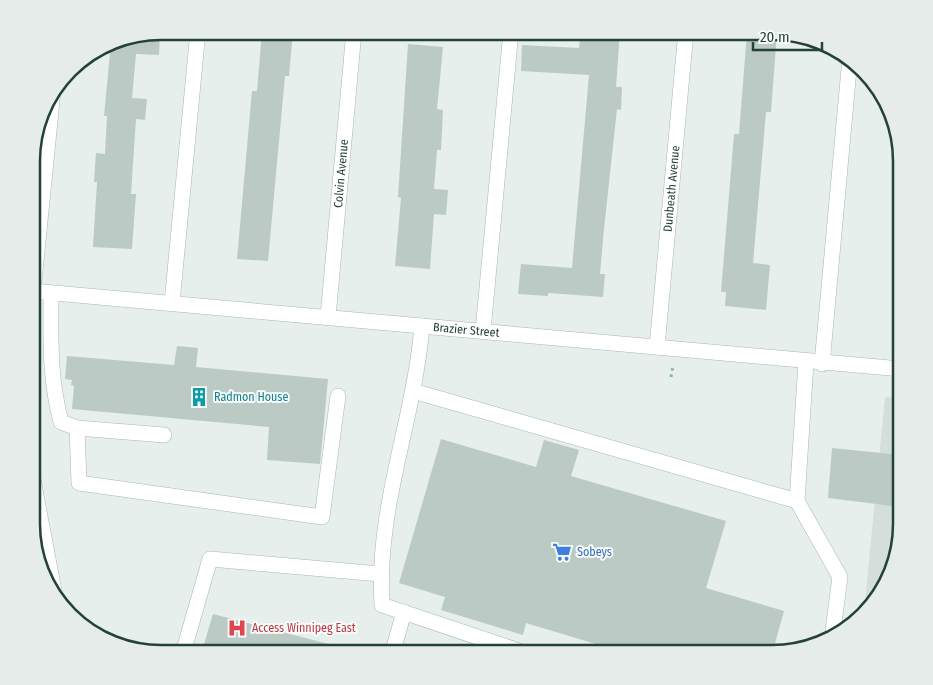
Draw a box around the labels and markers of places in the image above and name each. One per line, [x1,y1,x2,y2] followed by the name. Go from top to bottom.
[188,386,210,408] building icon: Radmon House
[214,390,288,404] place label: Radmon House
[551,541,573,563] supermarket icon: Sobeys
[577,545,612,559] place label: Sobeys
[226,617,248,639] hospital icon: Access Winnipeg East
[252,621,356,635] place label: Access Winnipeg East

